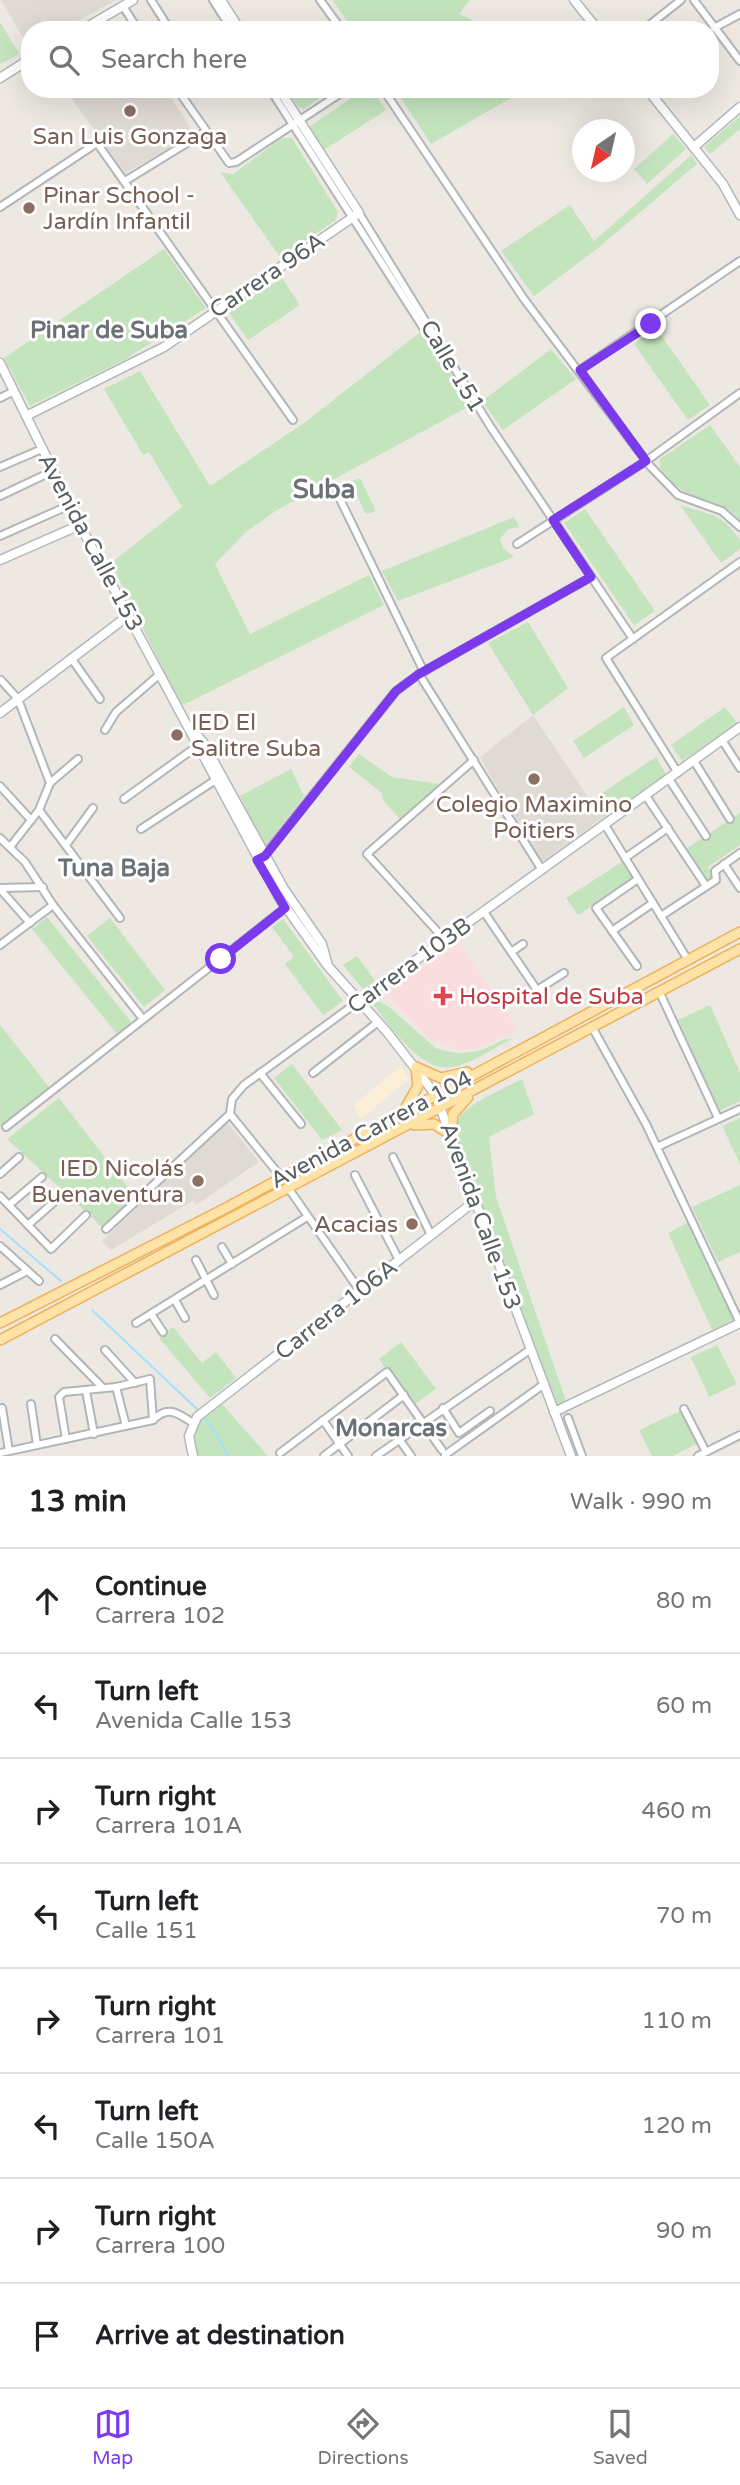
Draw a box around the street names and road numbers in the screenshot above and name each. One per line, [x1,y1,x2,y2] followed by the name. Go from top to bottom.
[205,227,331,325] street label: Carrera 96A
[414,315,491,418] street label: Calle 151
[31,449,149,636] street label: Avenida Calle 153
[342,912,477,1020] street label: Carrera 103B
[266,1065,477,1195] street label: Avenida Carrera 104
[433,1119,527,1314] street label: Avenida Calle 153
[270,1253,403,1366] street label: Carrera 106A

